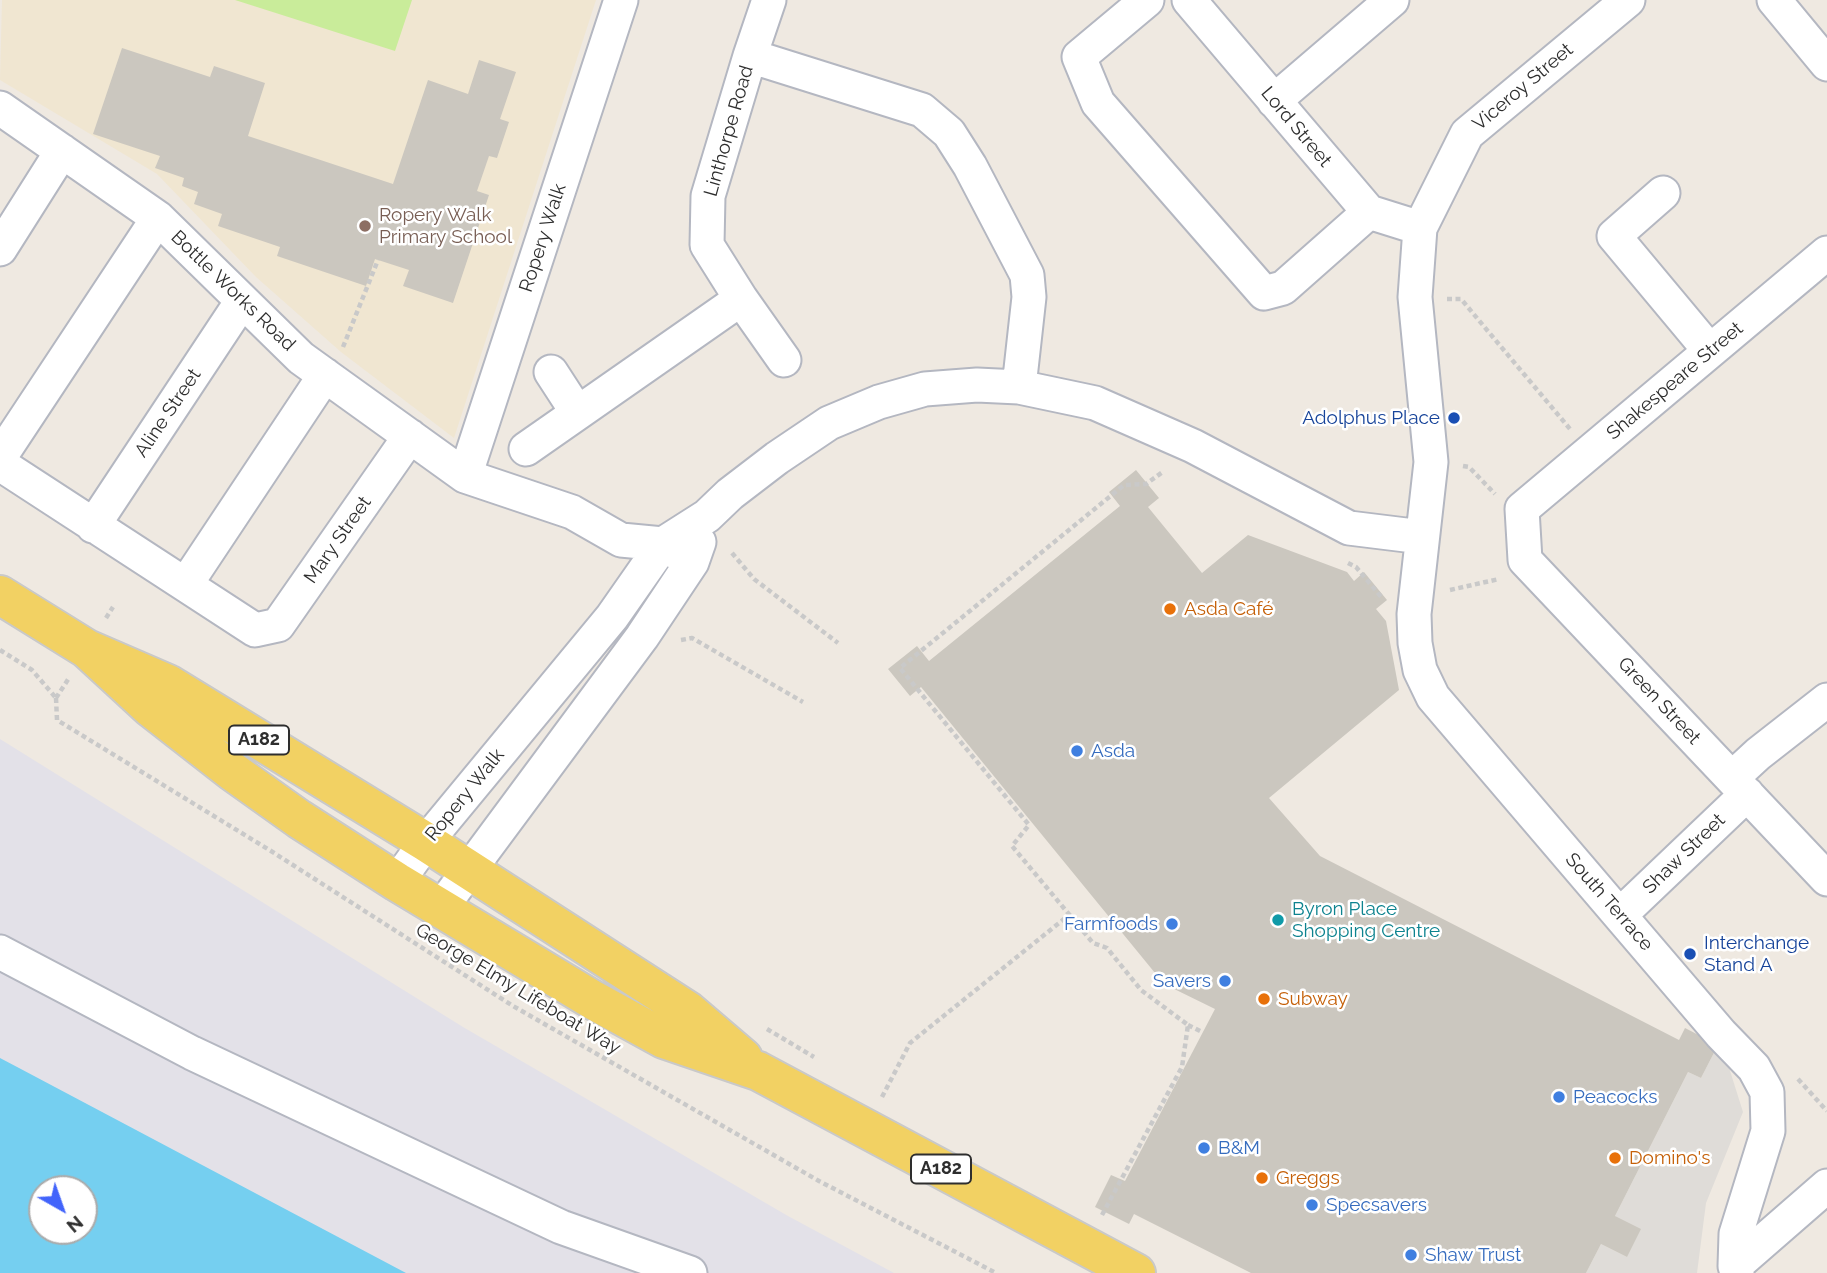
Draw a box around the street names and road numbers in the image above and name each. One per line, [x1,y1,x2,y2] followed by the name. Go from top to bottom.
[1468,39,1578,135] street label: Viceroy Street
[699,63,759,199] street label: Linthorpe Road
[1256,82,1336,172] street label: Lord Street
[515,181,571,295] street label: Ropery Walk
[166,226,300,356] street label: Bottle Works Road
[1602,317,1748,445] street label: Shakespeare Street
[130,364,206,462] street label: Aline Street
[300,492,376,588] street label: Mary Street
[1613,653,1705,749] street label: Green Street
[229,726,289,754] road number: A182
[421,744,509,846] street label: Ropery Walk
[1638,809,1730,899] street label: Shaw Street
[1560,848,1658,956] street label: South Terrace
[411,919,625,1059] street label: George Elmy Lifeboat Way
[911,1154,971,1184] road number: A182

